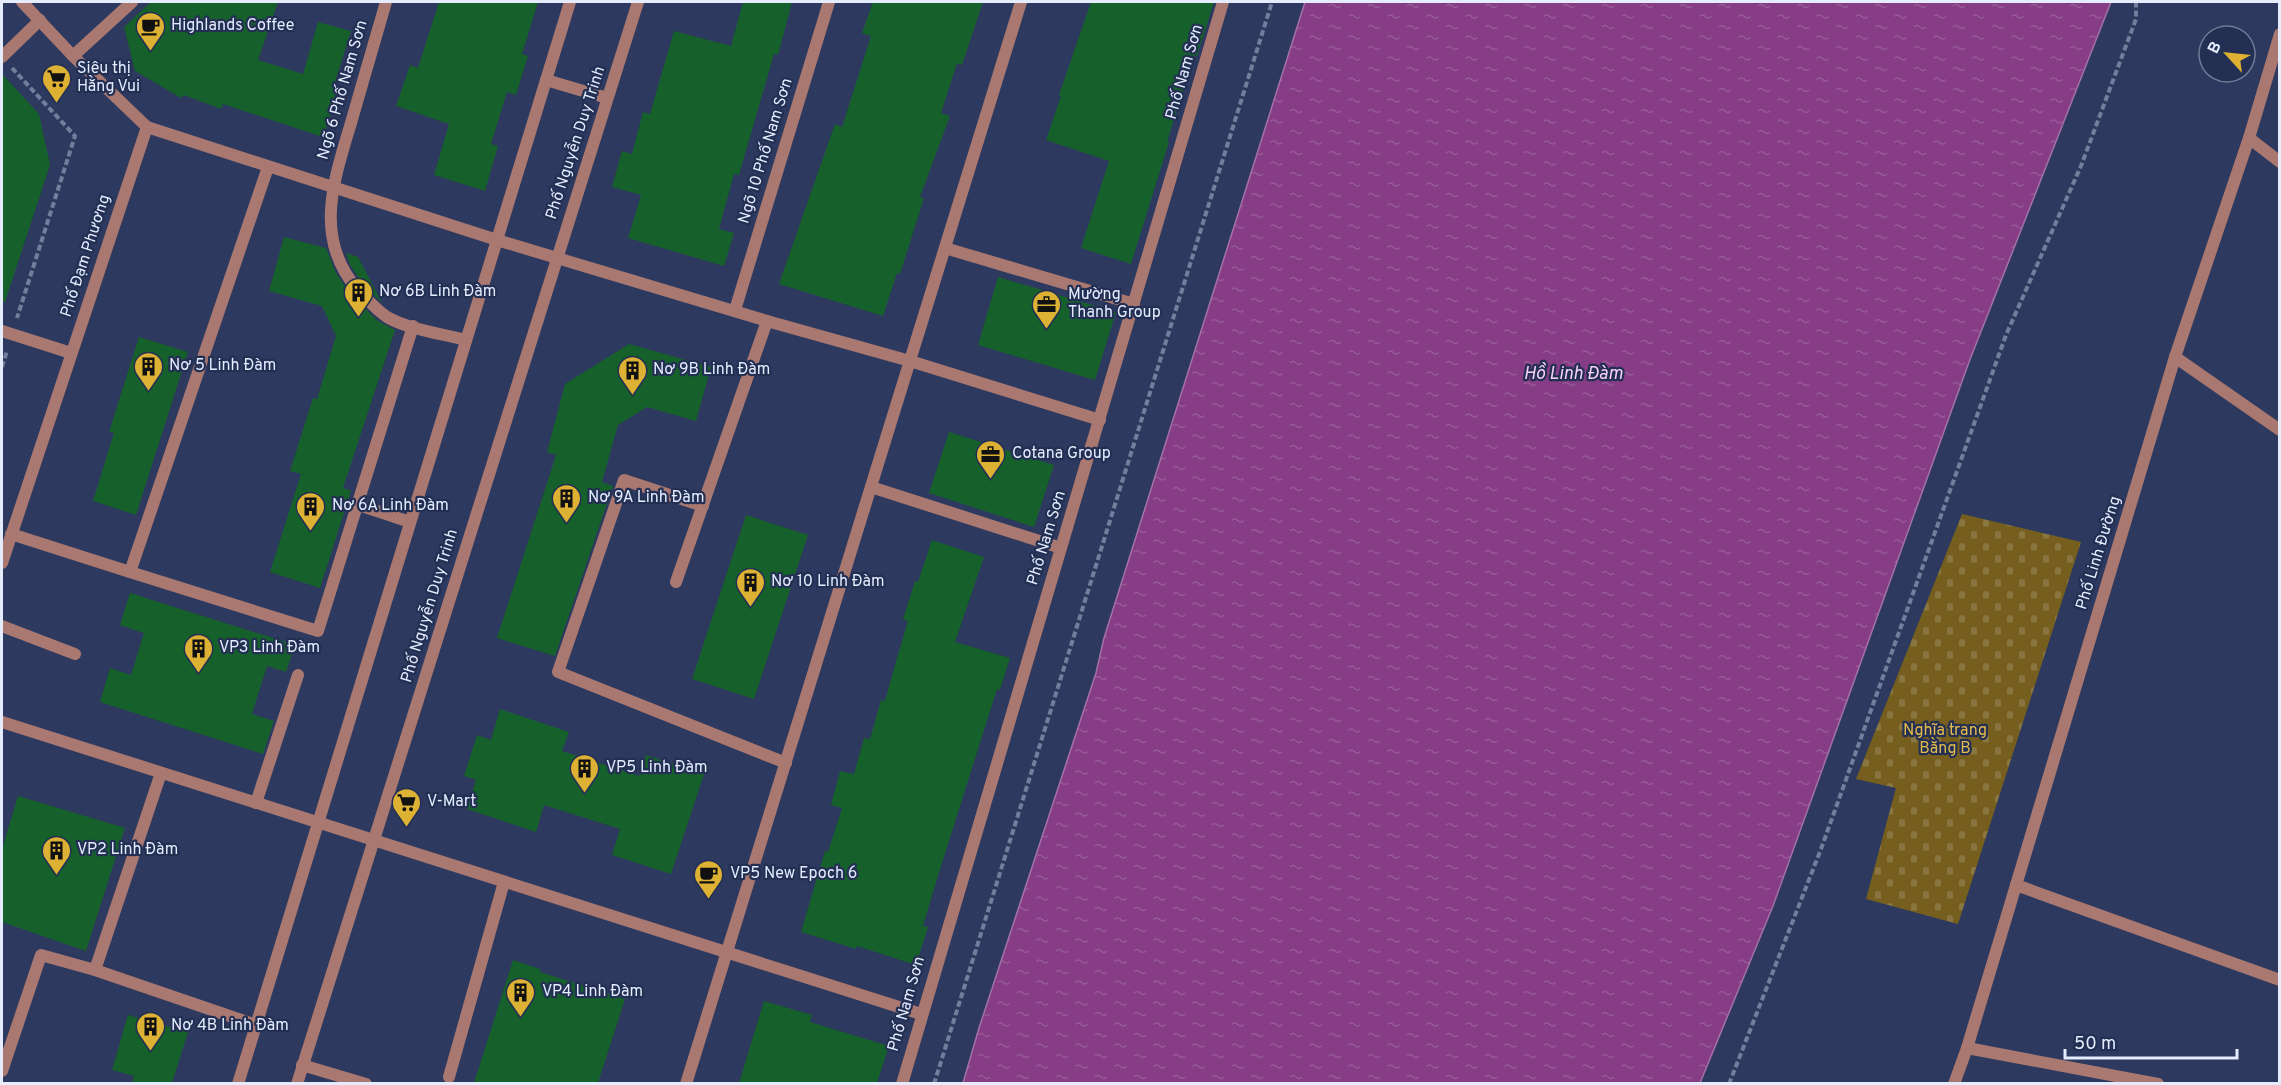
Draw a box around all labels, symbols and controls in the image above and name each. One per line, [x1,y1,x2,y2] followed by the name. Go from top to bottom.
[134,10,166,52] cafe icon: Highlands Coffee
[171,16,294,36] place label: Highlands Coffee
[313,18,373,162] street label: Ngõ 6 Phố Nam Sơn
[1161,22,1208,122] street label: Phố Nam Sơn
[2197,24,2257,84] north arrow
[2204,39,2227,58] text: B
[77,59,140,97] place label: Siêu thị Hằng Vui
[40,62,72,104] supermarket icon: Siêu thị Hằng Vui
[540,63,610,222] street label: Phố Nguyễn Duy Trinh
[733,76,798,226] street label: Ngõ 10 Phố Nam Sơn
[56,192,115,320] street label: Phố Đạm Phương
[342,276,374,318] building icon: Nơ 6B Linh Đàm
[379,282,496,302] place label: Nơ 6B Linh Đàm
[1068,285,1161,323] place label: Mường Thanh Group
[1031,288,1063,330] office icon: Mường Thanh Group
[132,350,164,392] building icon: Nơ 5 Linh Đàm
[616,354,648,396] building icon: Nơ 9B Linh Đàm
[169,356,276,376] place label: Nơ 5 Linh Đàm
[653,360,770,380] place label: Nơ 9B Linh Đàm
[1523,362,1623,386] water label: Hồ Linh Đàm
[975,438,1007,480] office icon: Cotana Group
[1012,444,1111,464] place label: Cotana Group
[551,482,583,524] building icon: Nơ 9A Linh Đàm
[588,488,705,508] place label: Nơ 9A Linh Đàm
[1022,488,1071,588] street label: Phố Nam Sơn
[295,490,327,532] building icon: Nơ 6A Linh Đàm
[2071,493,2126,612] street label: Phố Linh Đường
[332,496,449,516] place label: Nơ 6A Linh Đàm
[395,526,463,685] street label: Phố Nguyễn Duy Trinh
[734,566,766,608] building icon: Nơ 10 Linh Đàm
[771,572,885,592] place label: Nơ 10 Linh Đàm
[182,632,214,674] building icon: VP3 Linh Đàm
[219,638,320,658] place label: VP3 Linh Đàm
[1903,721,1987,759] park label: Nghĩa trang Bằng B
[569,752,601,794] building icon: VP5 Linh Đàm
[606,758,708,778] place label: VP5 Linh Đàm
[390,786,422,828] supermarket icon: V-Mart
[427,792,476,812] place label: V-Mart
[40,834,72,876] building icon: VP2 Linh Đàm
[77,840,178,860] place label: VP2 Linh Đàm
[693,858,725,900] cafe icon: VP5 New Epoch 6
[730,864,857,884] place label: VP5 New Epoch 6
[883,954,930,1054] street label: Phố Nam Sơn
[505,976,537,1018] building icon: VP4 Linh Đàm
[542,982,643,1002] place label: VP4 Linh Đàm
[134,1010,166,1052] building icon: Nơ 4B Linh Đàm
[171,1016,289,1036] place label: Nơ 4B Linh Đàm
[2065,1022,2238,1060] scale bar
[2074,1033,2116,1056] text: 50 m

